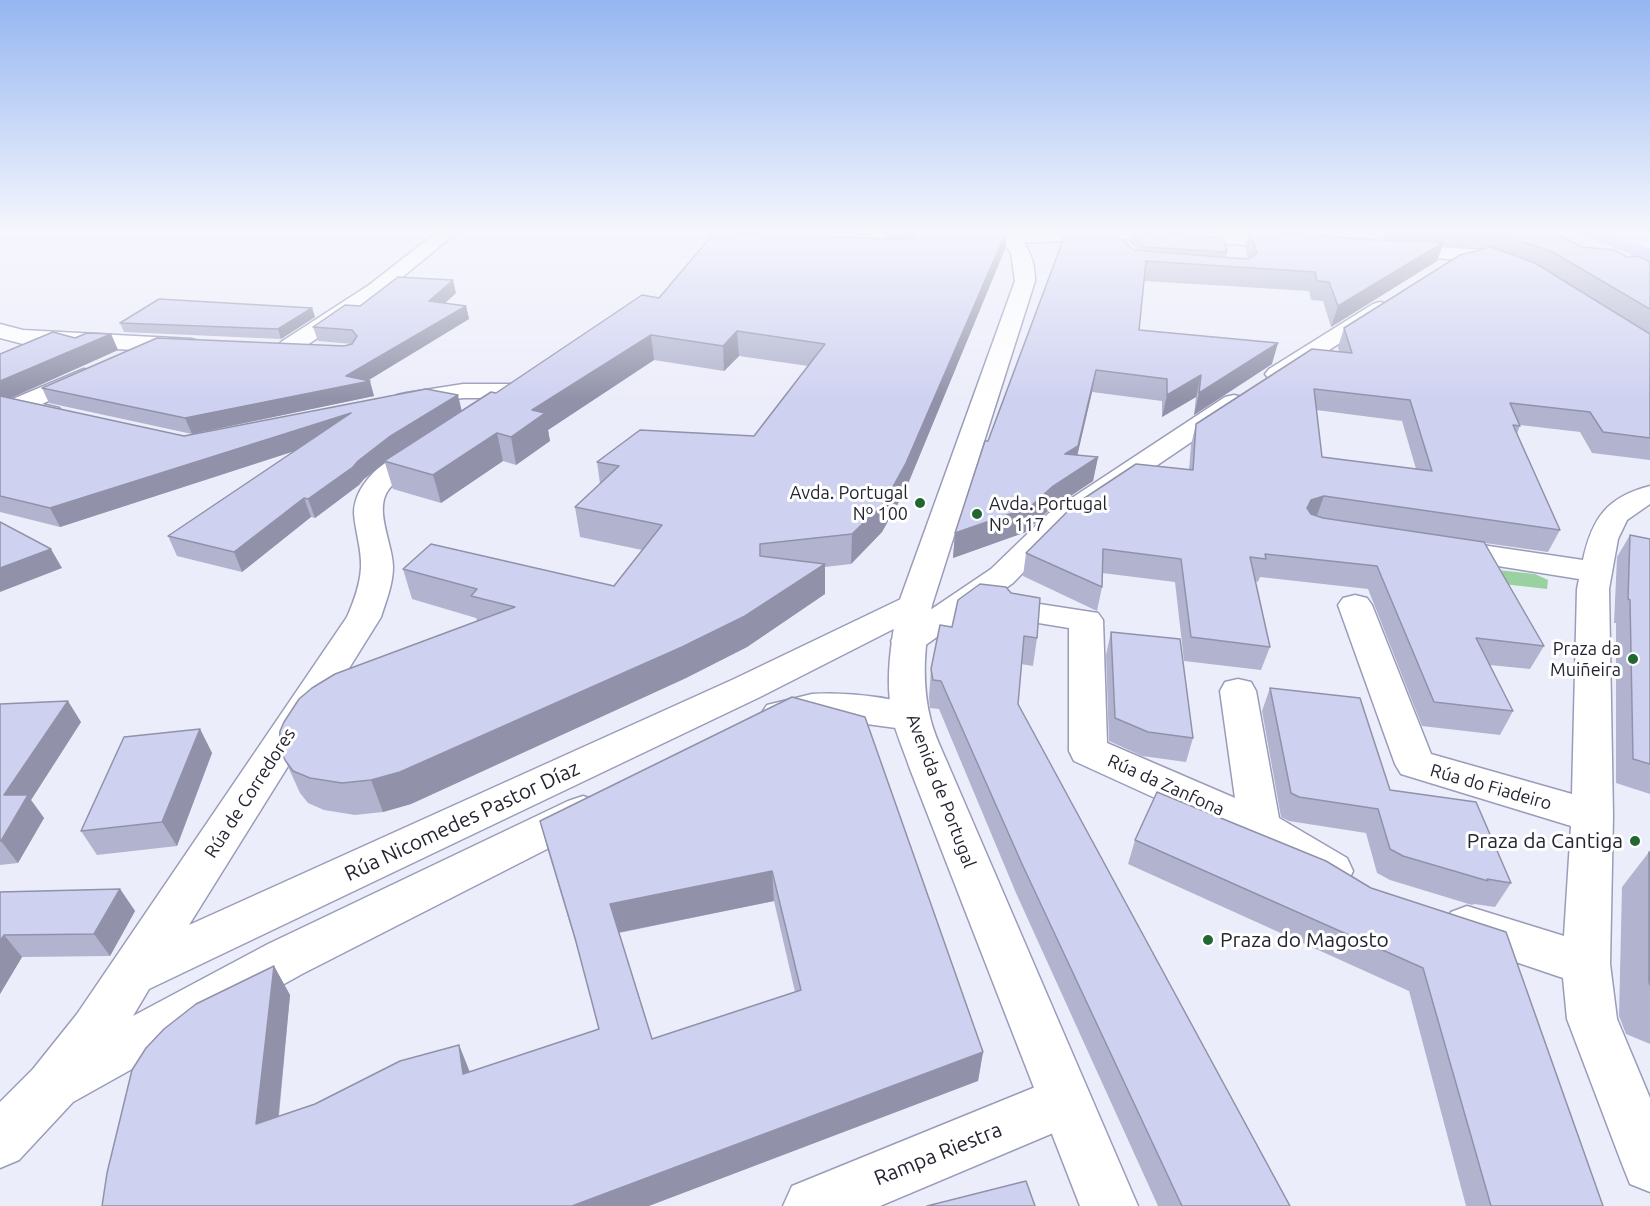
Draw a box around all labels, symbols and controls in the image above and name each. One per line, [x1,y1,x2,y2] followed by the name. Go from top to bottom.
[790,482,908,524] place label: Avda. Portugal Nº 100
[989,493,1107,536] place label: Avda. Portugal Nº 117
[913,496,927,510] marker: Avda. Portugal Nº 100
[970,507,984,521] marker: Avda. Portugal Nº 117
[1550,638,1621,680] place label: Praza da Muiñeira
[1626,652,1640,666] marker: Praza da Muiñeira
[902,711,980,871] street label: Avenida de Portugal
[200,724,300,862] street label: Rúa de Corredores
[1104,750,1228,820] street label: Rúa da Zanfona
[341,755,583,887] street label: Rúa Nicomedes Pastor Díaz
[1428,759,1554,815] street label: Rúa do Fiadeiro
[1467,828,1623,854] place label: Praza da Cantiga
[1628,834,1642,848] marker: Praza da Cantiga
[1220,927,1389,953] place label: Praza do Magosto
[1201,933,1215,947] marker: Praza do Magosto
[870,1117,1006,1191] street label: Rampa Riestra

